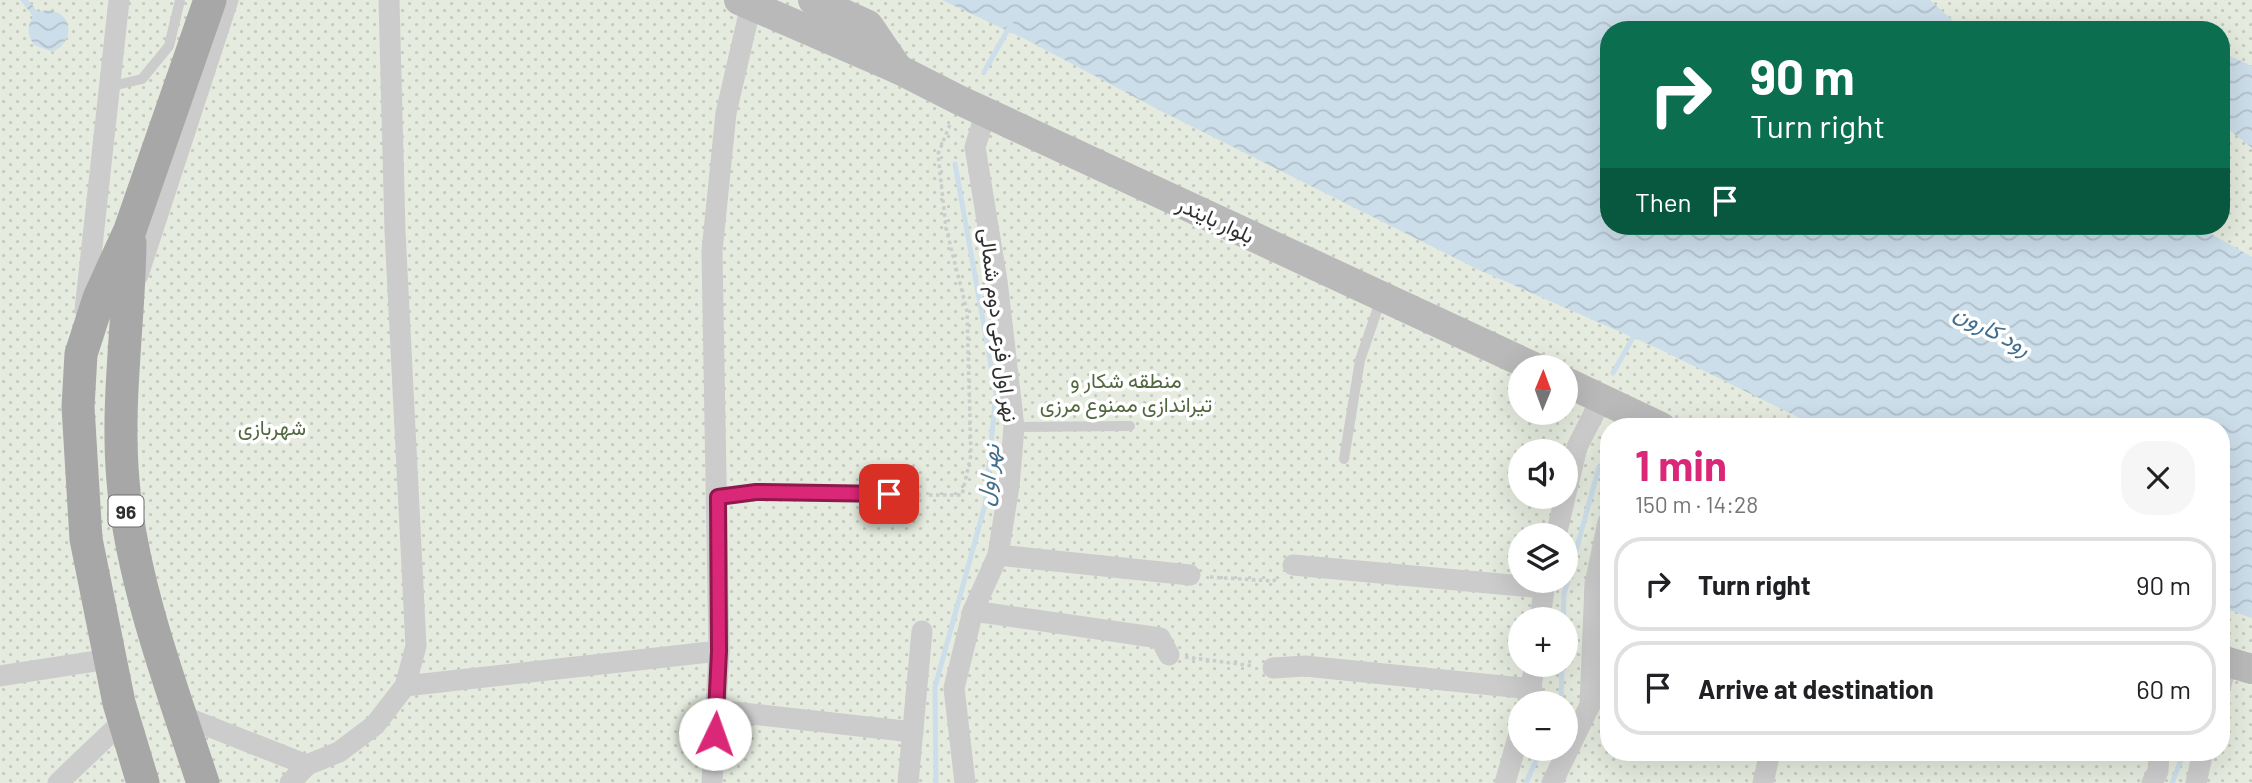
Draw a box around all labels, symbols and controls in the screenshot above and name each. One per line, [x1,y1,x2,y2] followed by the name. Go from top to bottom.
[1750,46,1855,105] text: 90 m
[1635,49,1726,140] icon: right
[1750,106,1885,144] text: Turn right
[1706,182,1744,220] icon: arrive
[1635,186,1692,217] text: Then
[1172,190,1259,249] street label: بلوار بایندر
[973,227,1024,424] street label: نهر اول فرعی دوم شمالی
[1949,297,2036,363] water label: رود کارون
[1508,355,1578,425] north arrow
[1508,355,1578,761] map controls
[1040,367,1212,419] park label: منطقه شکار و تیراندازی ممنوع مرزی
[238,414,306,441] park label: شهربازی
[1508,439,1578,509] button: sound
[1635,439,1727,489] text: 1 min
[969,441,1007,508] water label: نهر اول
[2121,441,2195,515] button: close
[859,464,919,524] pin
[870,475,908,513] icon: arrive
[1635,490,1758,518] text: 150 m · 14:28
[108,496,144,526] road number: 96
[1508,523,1578,593] button: layers
[1639,565,1677,603] icon: right
[1698,569,1811,600] text: Turn right
[2136,569,2191,600] text: 90 m
[1508,607,1578,677] button: +
[1639,669,1677,707] icon: arrive
[1698,673,1934,704] text: Arrive at destination
[2136,673,2191,704] text: 60 m
[1508,691,1578,761] button: −
[678,697,752,771] position arrow

